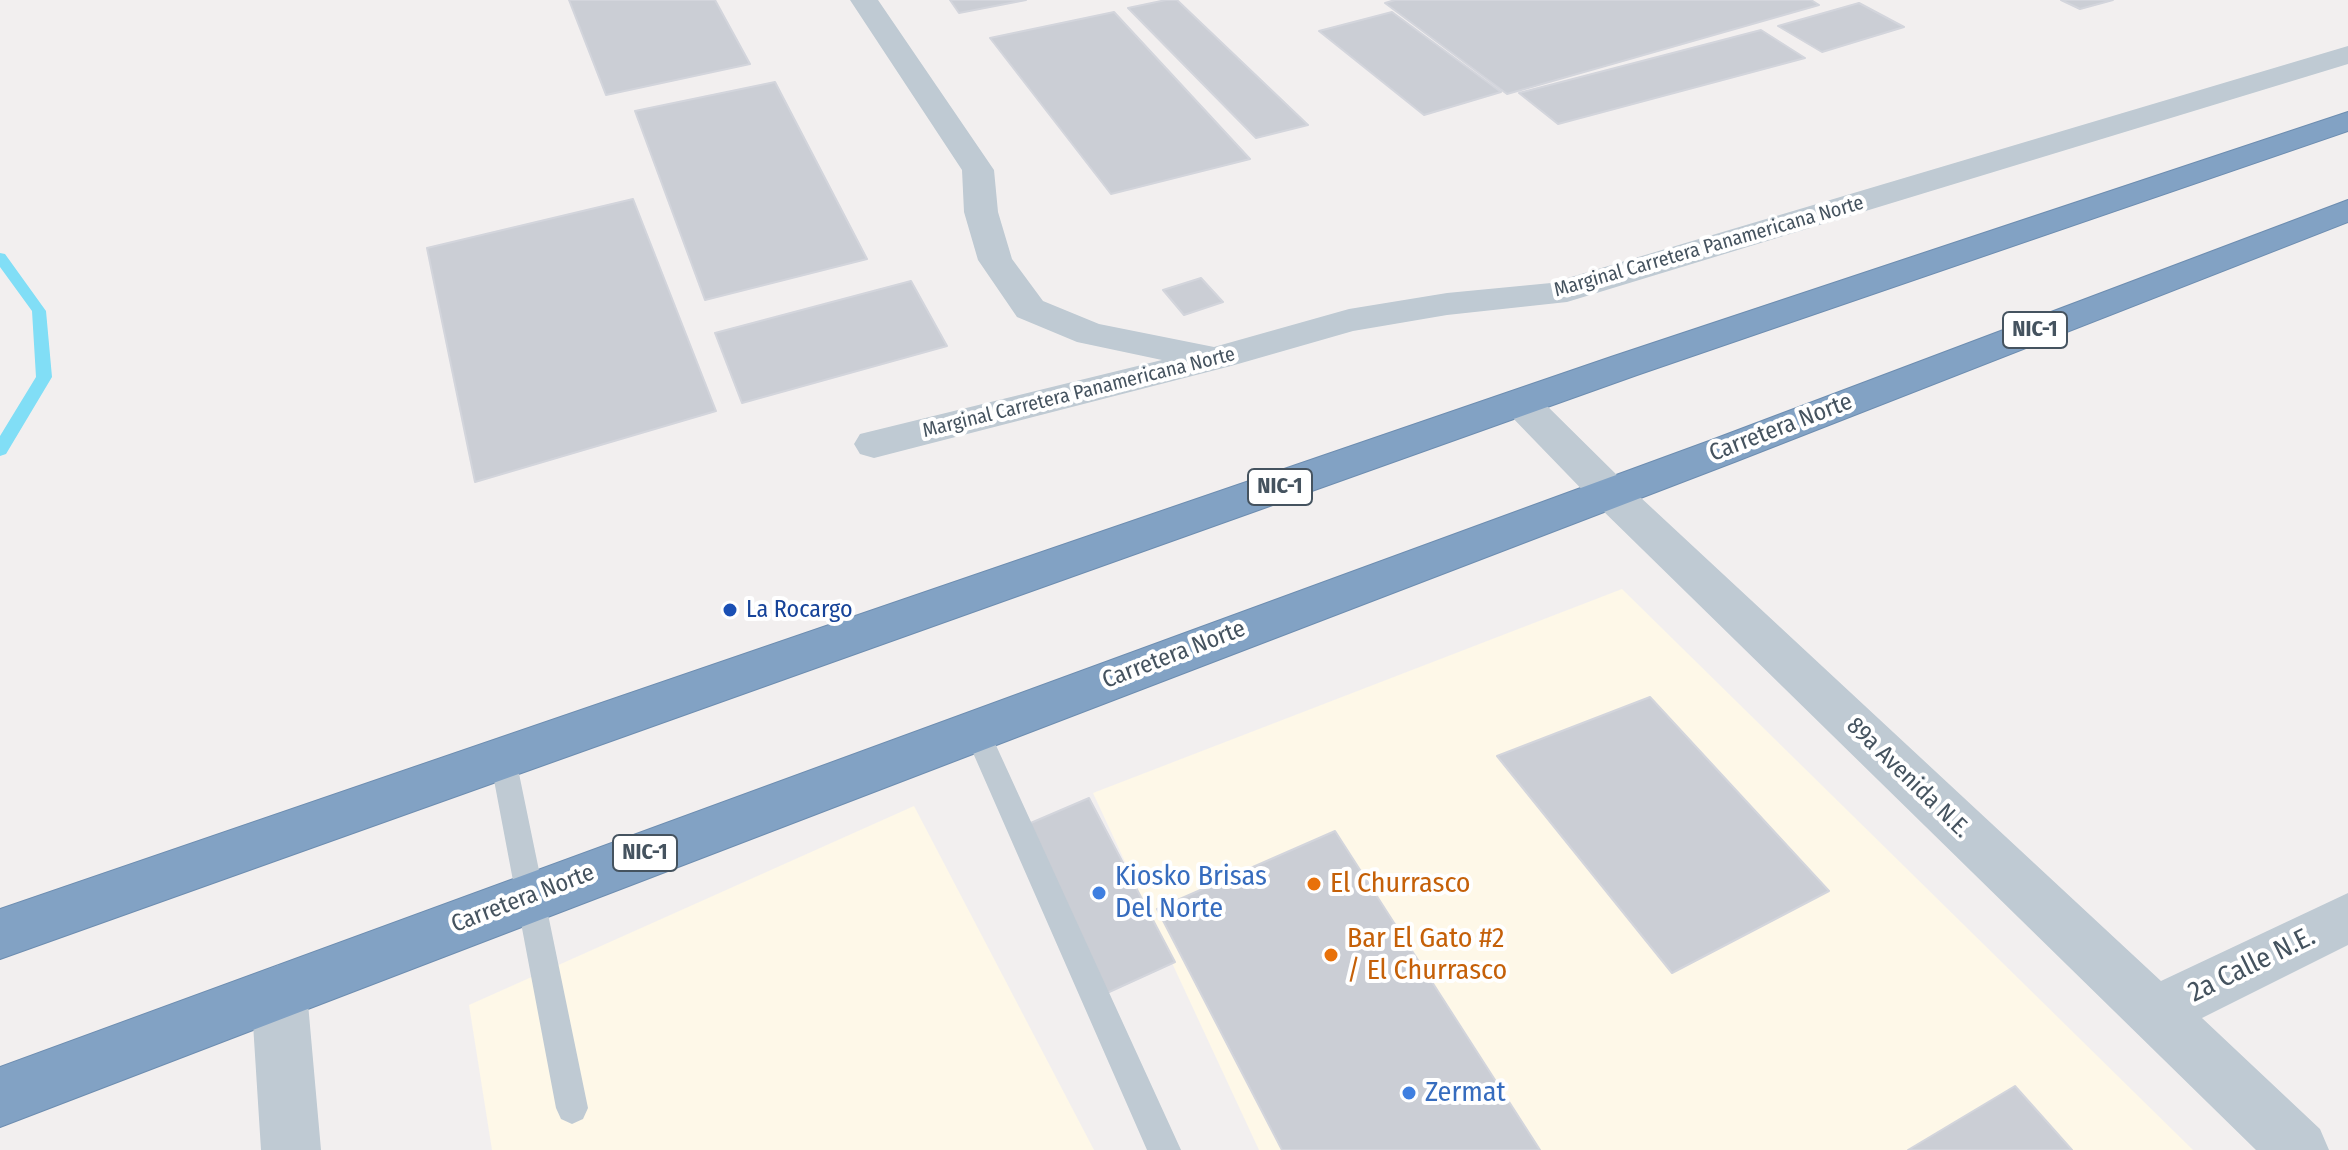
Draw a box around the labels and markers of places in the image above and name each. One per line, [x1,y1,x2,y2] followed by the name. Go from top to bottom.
[746,596,853,624] place label: La Rocargo
[721,601,739,619] marker: La Rocargo
[1115,860,1267,926] place label: Kiosko Brisas Del Norte
[1330,867,1471,901] place label: El Churrasco
[1305,875,1323,893] marker: El Churrasco
[1090,884,1108,902] marker: Kiosko Brisas Del Norte
[1347,922,1507,988] place label: Bar El Gato #2 / El Churrasco
[1322,946,1340,964] marker: Bar El Gato #2 / El Churrasco
[1425,1076,1506,1110] place label: Zermat
[1400,1084,1418,1102] marker: Zermat

